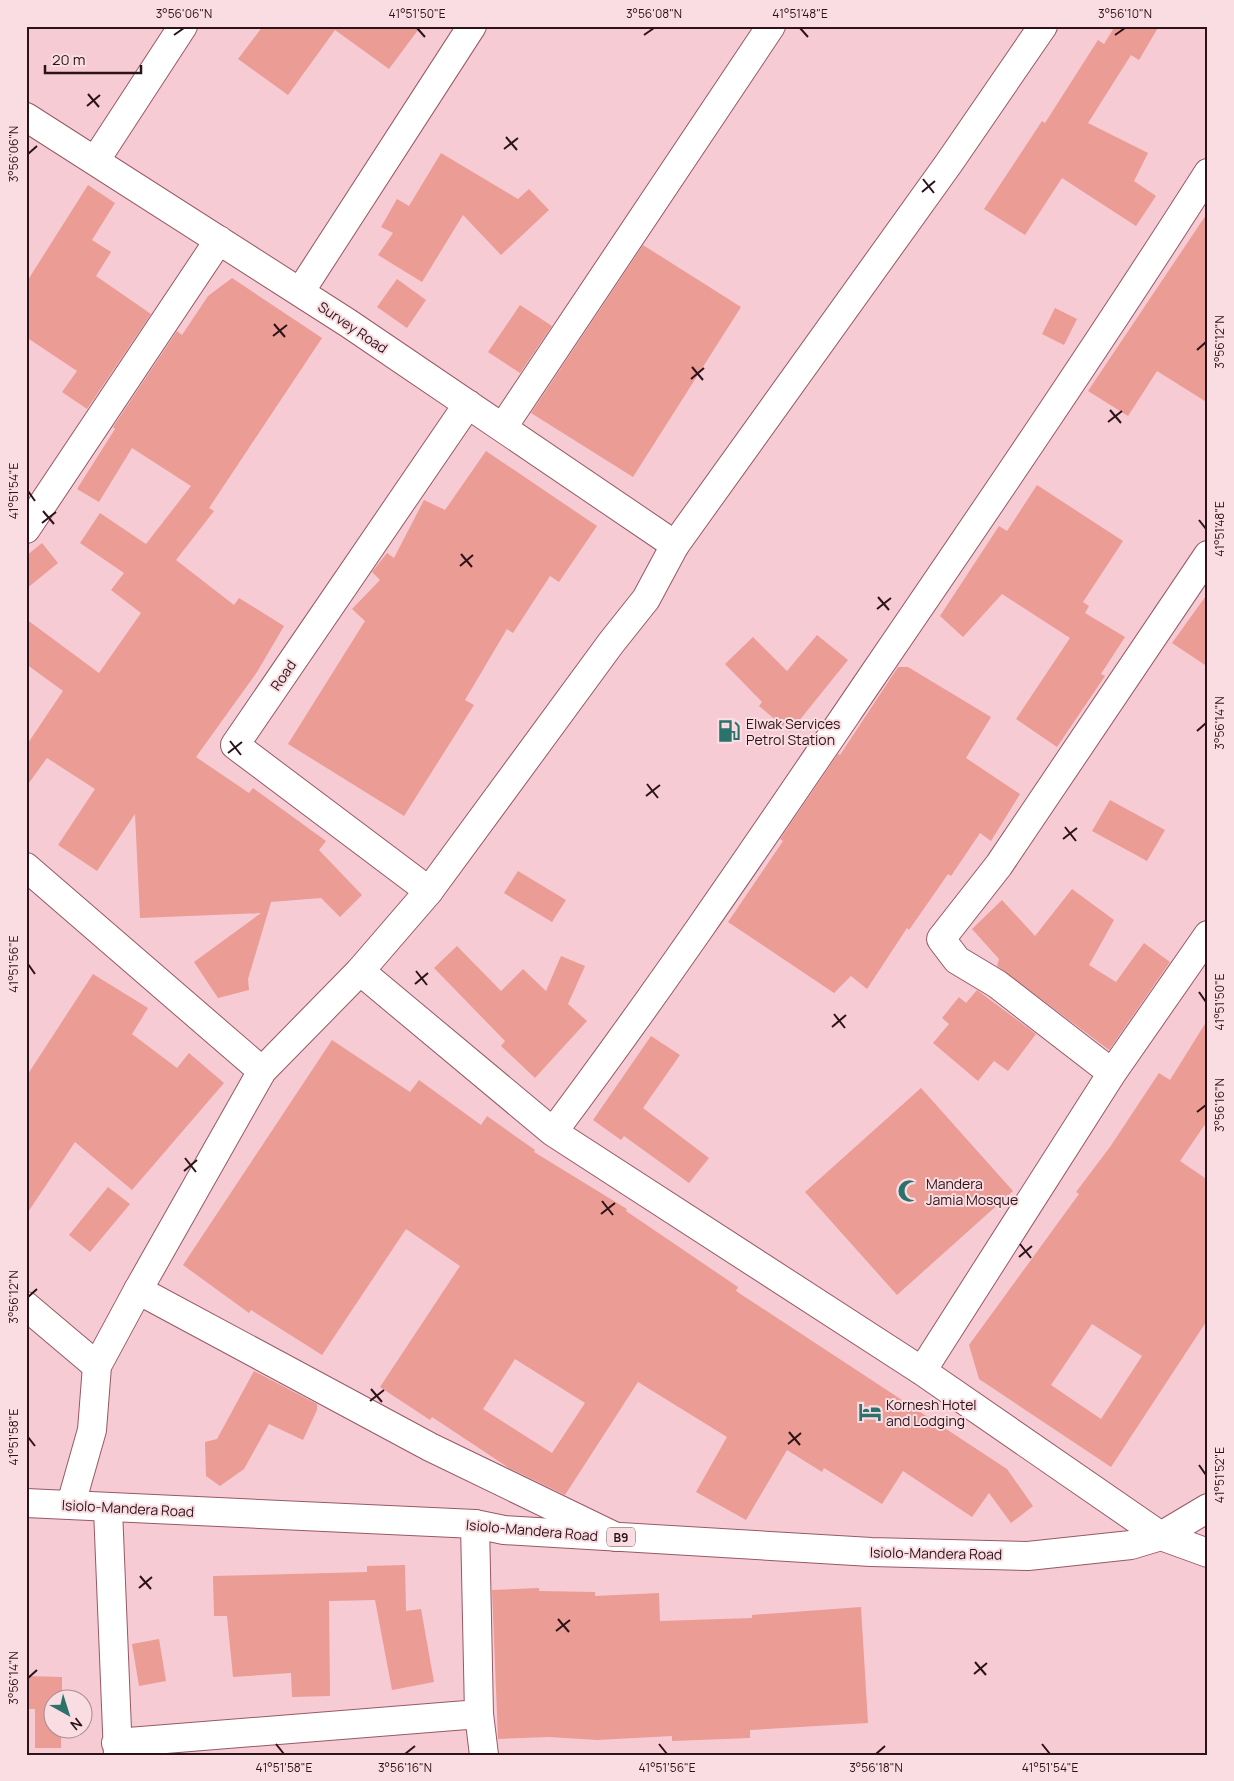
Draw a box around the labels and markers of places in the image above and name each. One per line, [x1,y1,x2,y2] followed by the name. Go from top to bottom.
[746,714,840,749] place label: Elwak Services Petrol Station
[716,718,742,744] fuel station icon: Elwak Services Petrol Station
[926,1174,1018,1209] place label: Mandera Jamia Mosque
[896,1178,922,1204] mosque icon: Mandera Jamia Mosque
[886,1395,977,1430] place label: Kornesh Hotel and Lodging
[857,1399,883,1425] hotel icon: Kornesh Hotel and Lodging

